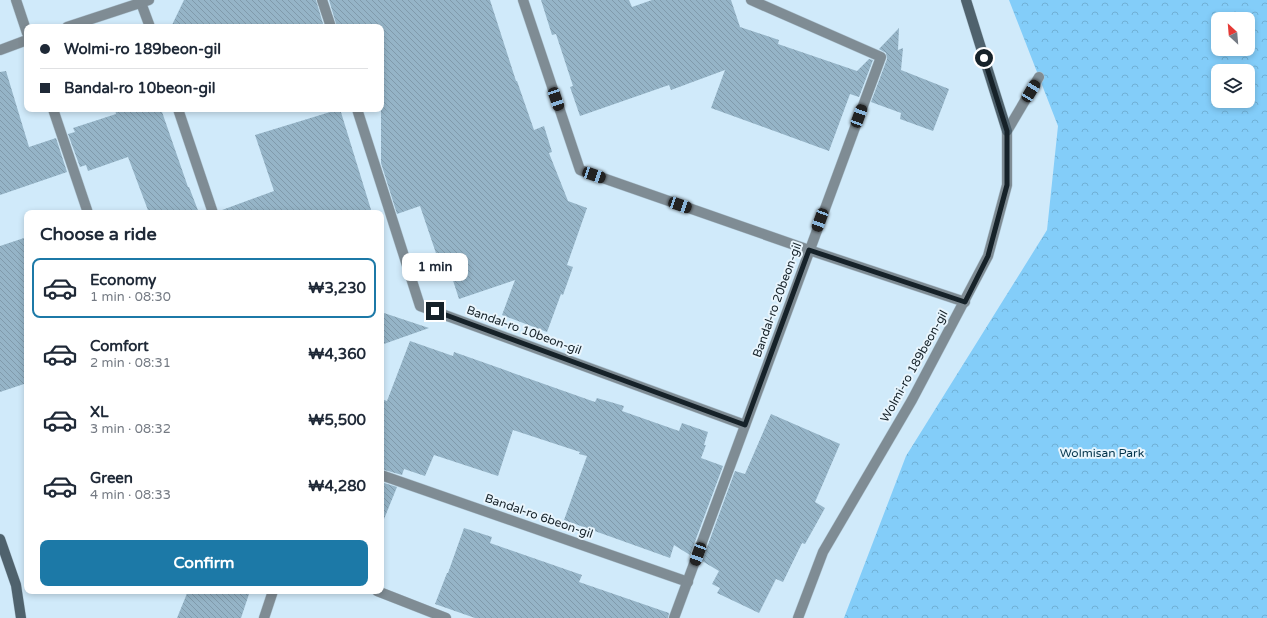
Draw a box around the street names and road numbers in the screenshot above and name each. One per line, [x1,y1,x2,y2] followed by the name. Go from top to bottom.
[750,241,804,359] street label: Bandal-ro 20beon-gil
[465,303,583,357] street label: Bandal-ro 10beon-gil
[877,308,951,424] street label: Wolmi-ro 189beon-gil
[483,491,595,541] street label: Bandal-ro 6beon-gil

